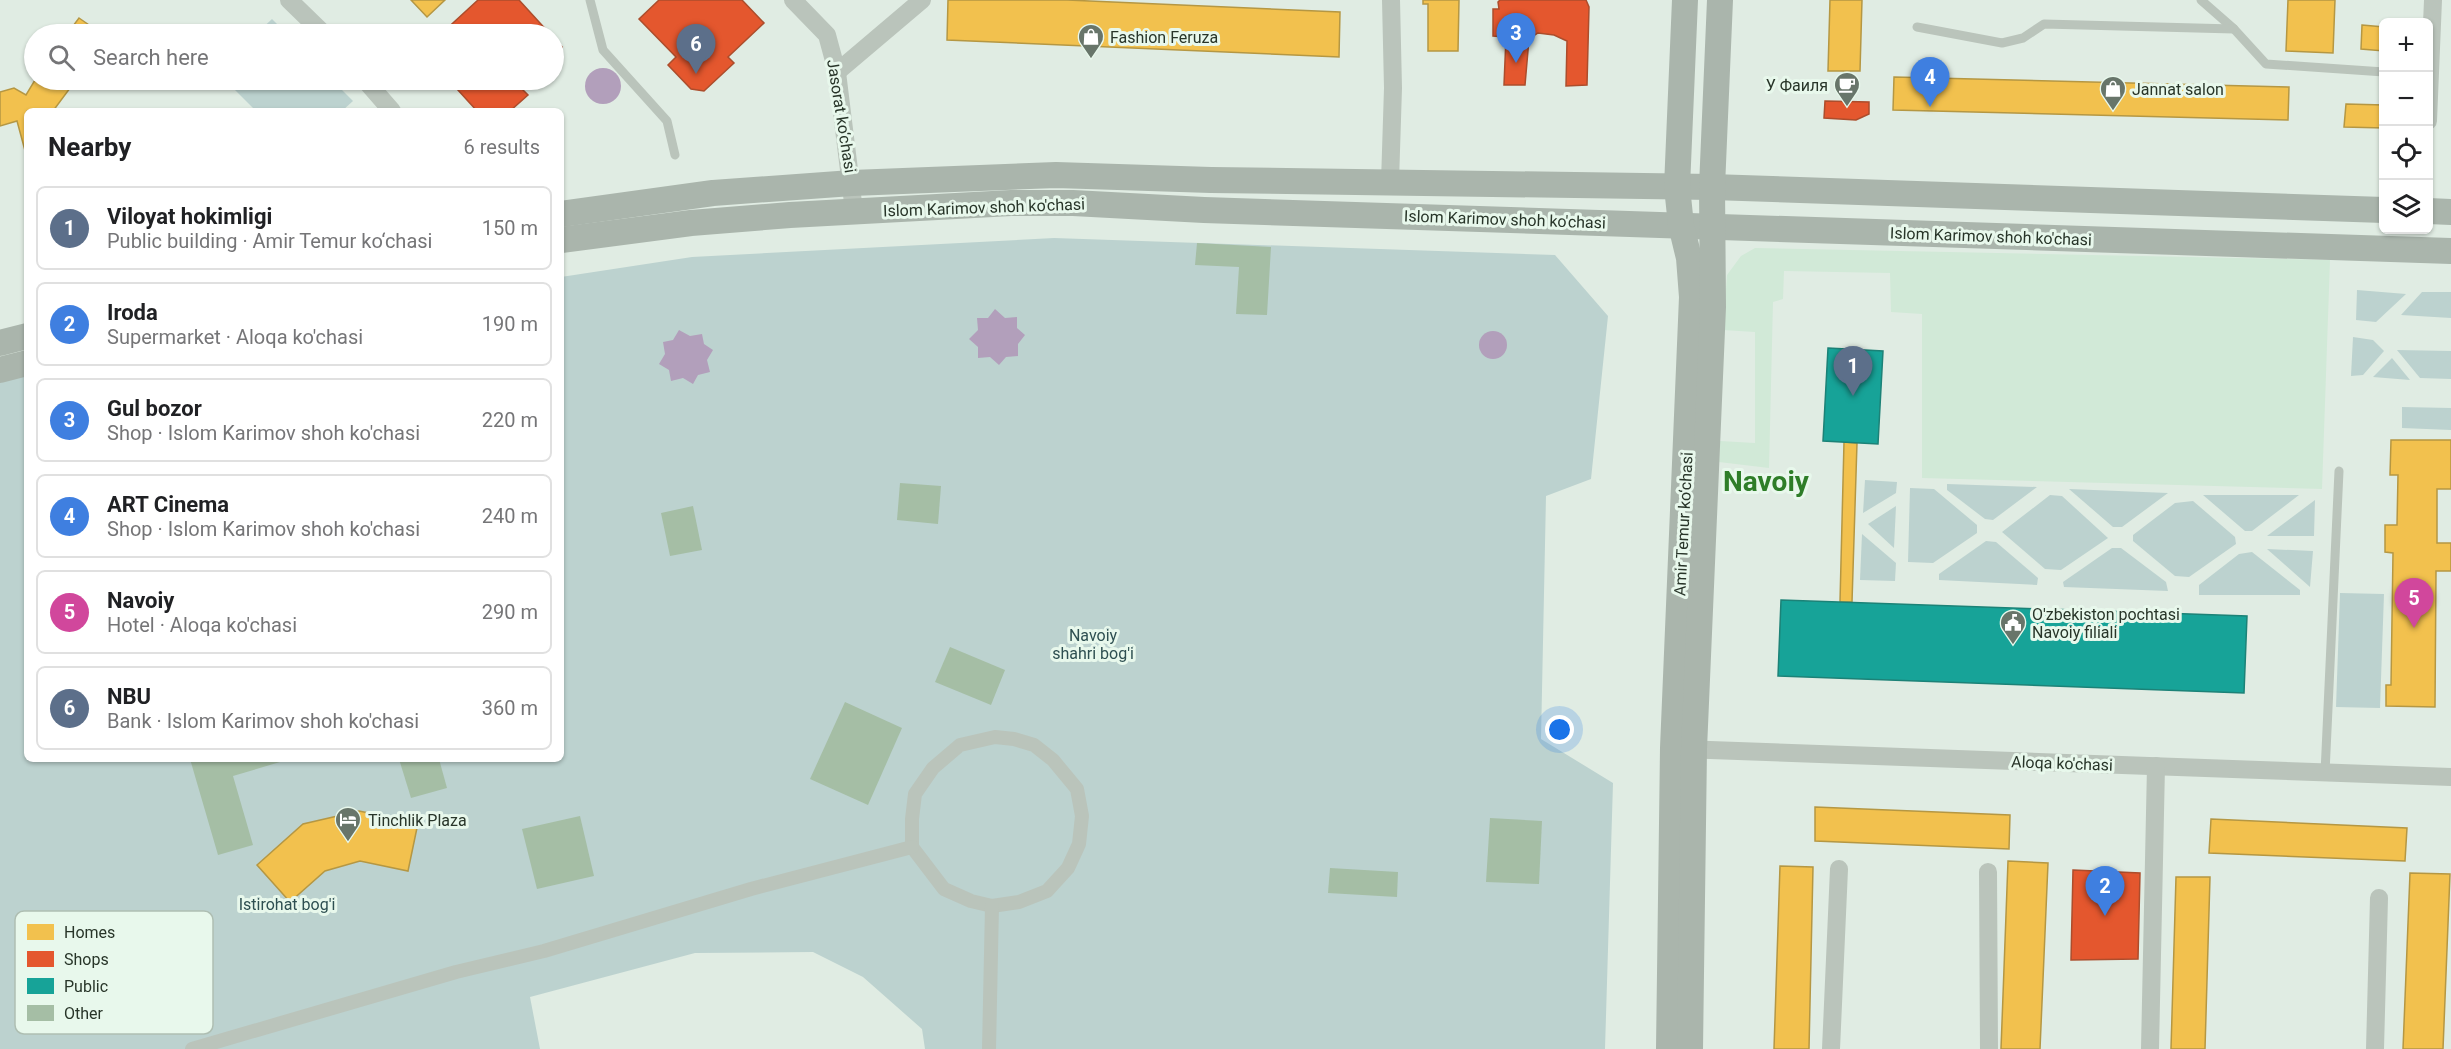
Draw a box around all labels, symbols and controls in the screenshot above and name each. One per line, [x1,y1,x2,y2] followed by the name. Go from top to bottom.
[1496,14,1536,63] pin: 3
[2379,18,2433,234] map controls
[2379,18,2433,72] button: +
[1076,22,1106,60] shop icon: Fashion Feruza
[24,24,564,90] search box
[676,25,716,74] pin: 6
[1110,28,1218,47] place label: Fashion Feruza
[45,41,78,74] icon: search
[93,45,209,70] text: Search here
[1910,57,1950,107] pin: 4
[823,58,860,174] street label: Jasorat ko‘chasi
[1832,70,1862,108] cafe icon: У Фаиля
[2379,72,2433,126] button: −
[2098,74,2128,112] shop icon: Jannat salon
[1766,76,1828,95] place label: У Фаиля
[2132,80,2224,99] place label: Jannat salon
[2379,126,2433,180] button: locate
[48,132,131,162] text: Nearby
[464,135,540,159] text: 6 results
[2379,180,2433,234] button: layers
[883,194,1085,221] street label: Islom Karimov shoh ko'chasi
[107,204,272,229] text: Viloyat hokimligi
[1404,206,1606,233] street label: Islom Karimov shoh ko'chasi
[64,216,75,240] text: 1
[482,216,538,240] text: 150 m
[1890,223,2092,250] street label: Islom Karimov shoh ko'chasi
[107,229,432,253] text: Public building · Amir Temur ko‘chasi
[107,300,158,325] text: Iroda
[64,312,75,336] text: 2
[482,312,538,336] text: 190 m
[107,325,363,349] text: Supermarket · Aloqa ko'chasi
[1834,346,1872,396] pin: 1
[107,396,202,421] text: Gul bozor
[64,408,75,432] text: 3
[482,408,538,432] text: 220 m
[107,421,420,445] text: Shop · Islom Karimov shoh ko'chasi
[1670,452,1697,596] street label: Amir Temur ko‘chasi
[1723,465,1810,498] district label: Navoiy
[107,492,229,517] text: ART Cinema
[64,504,75,528] text: 4
[482,504,538,528] text: 240 m
[107,517,420,541] text: Shop · Islom Karimov shoh ko'chasi
[2394,578,2434,628] pin: 5
[107,588,174,613] text: Navoiy
[64,600,75,624] text: 5
[482,600,538,624] text: 290 m
[2032,605,2180,642] place label: O'zbekiston pochtasi Navoiy filiali
[1998,608,2028,646] public building icon: O'zbekiston pochtasi Navoiy filiali
[107,613,297,637] text: Hotel · Aloqa ko'chasi
[1052,626,1134,663] park label: Navoiy shahri bog'i
[107,684,151,709] text: NBU
[64,696,75,720] text: 6
[482,696,538,720] text: 360 m
[107,709,419,733] text: Bank · Islom Karimov shoh ko'chasi
[1545,715,1574,744] your location
[2011,752,2113,775] street label: Aloqa ko'chasi
[333,805,363,843] hotel icon: Tinchlik Plaza
[368,811,467,830] place label: Tinchlik Plaza
[2086,866,2124,916] pin: 2
[239,895,335,914] park label: Istirohat bog'i
[15,911,213,1034] legend
[64,923,115,942] text: Homes
[64,950,109,969] text: Shops
[64,977,108,996] text: Public
[64,1004,104,1023] text: Other

